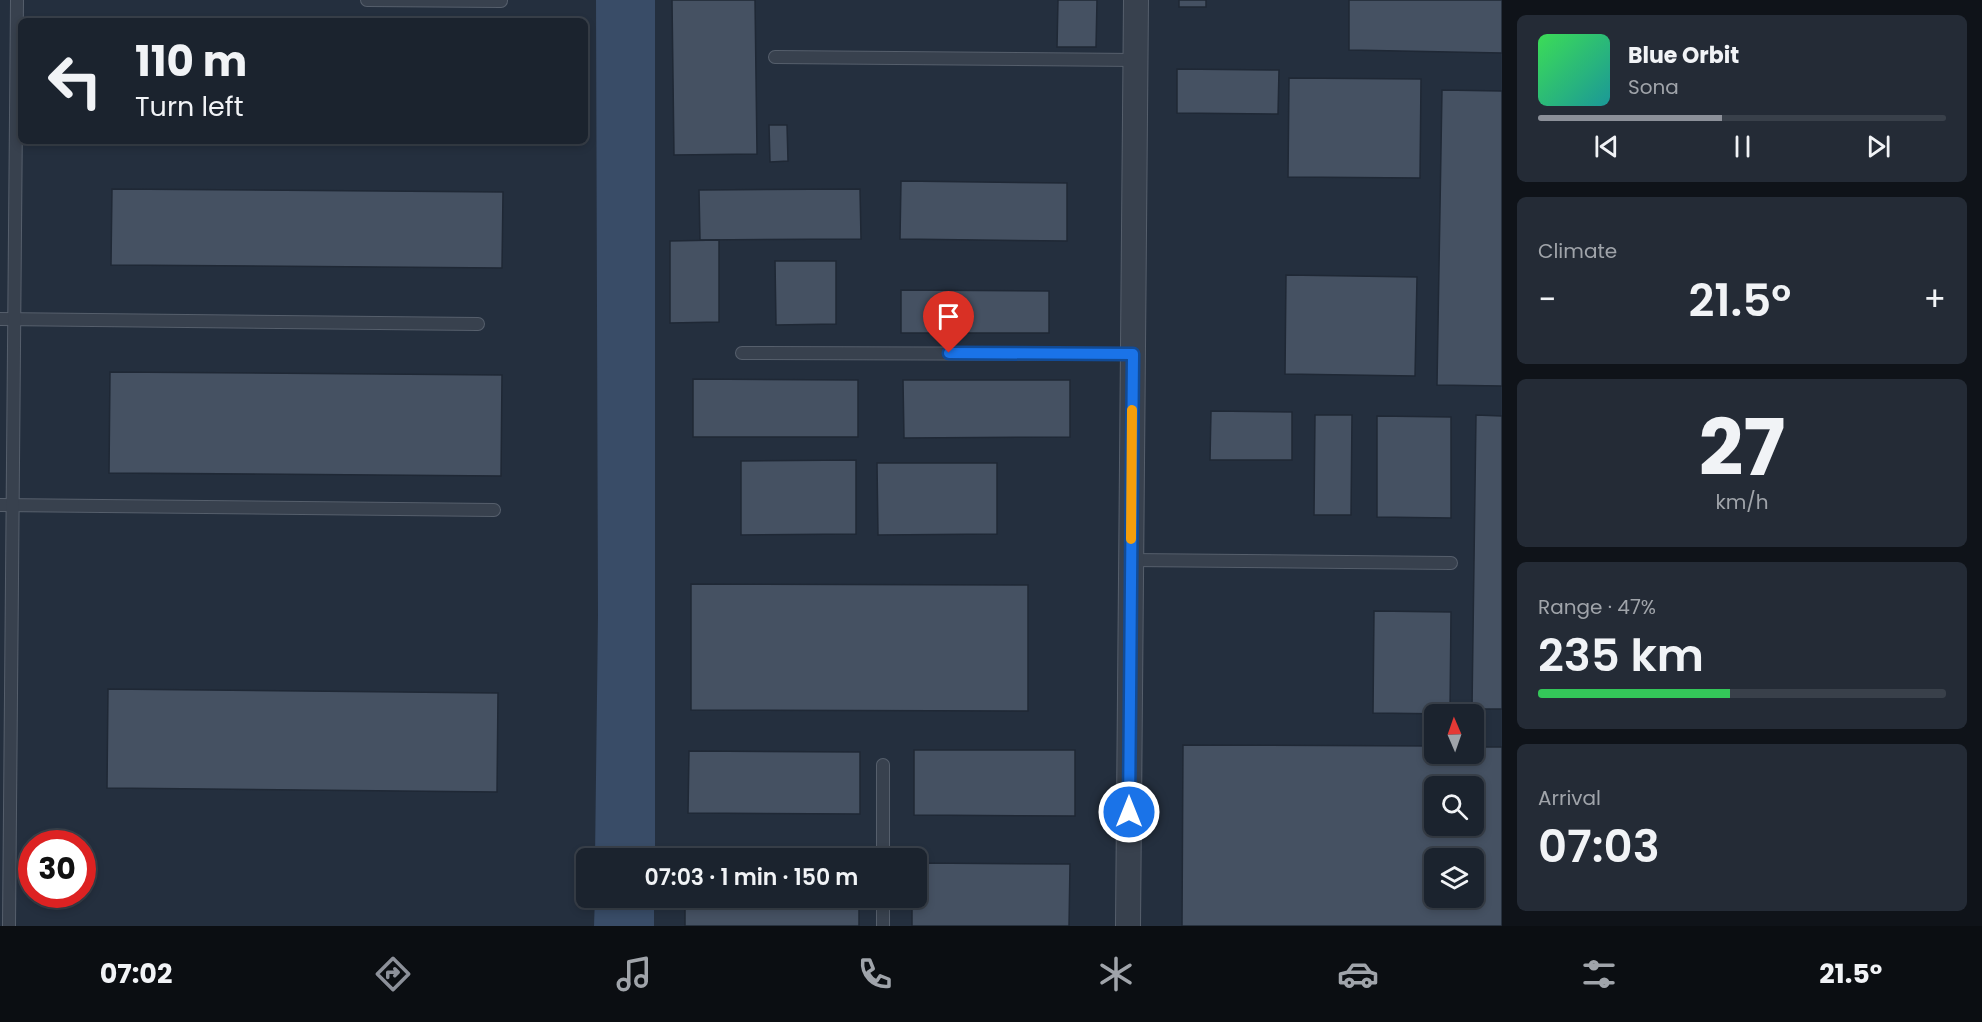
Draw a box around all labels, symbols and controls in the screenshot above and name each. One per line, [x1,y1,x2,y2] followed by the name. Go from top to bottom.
[135,32,247,91] text: 110 m
[1628,40,1739,71] text: Blue Orbit
[36,42,114,120] icon: left
[1628,73,1679,101] text: Sona
[135,88,244,125] text: Turn left
[1590,130,1623,163] icon: previous
[1726,130,1759,163] icon: pause
[1862,130,1895,163] icon: next
[1538,237,1617,265] text: Climate
[1688,269,1791,332] text: 21.5°
[1538,276,1556,323] text: −
[1923,276,1946,323] text: +
[923,291,974,353] pin
[932,300,965,333] icon: arrive
[1699,393,1785,502] text: 27
[1715,488,1769,516] text: km/h
[1538,593,1656,621] text: Range · 47%
[1538,624,1704,687] text: 235 km
[1424,704,1484,764] north arrow
[1424,704,1484,908] map controls
[1424,776,1484,836] button: search
[1097,780,1161,844] position arrow
[1538,784,1601,812] text: Arrival
[1538,815,1660,878] text: 07:03
[18,830,96,908] speed limit sign: 30
[1424,848,1484,908] button: layers
[645,862,858,893] text: 07:03 · 1 min · 150 m
[372,953,414,995] icon: directions
[613,953,655,995] icon: music
[854,953,896,995] icon: phone
[1095,953,1137,995] icon: climate
[1337,953,1379,995] icon: car
[1578,953,1620,995] icon: filters
[100,955,172,992] text: 07:02
[1819,955,1882,992] text: 21.5°

